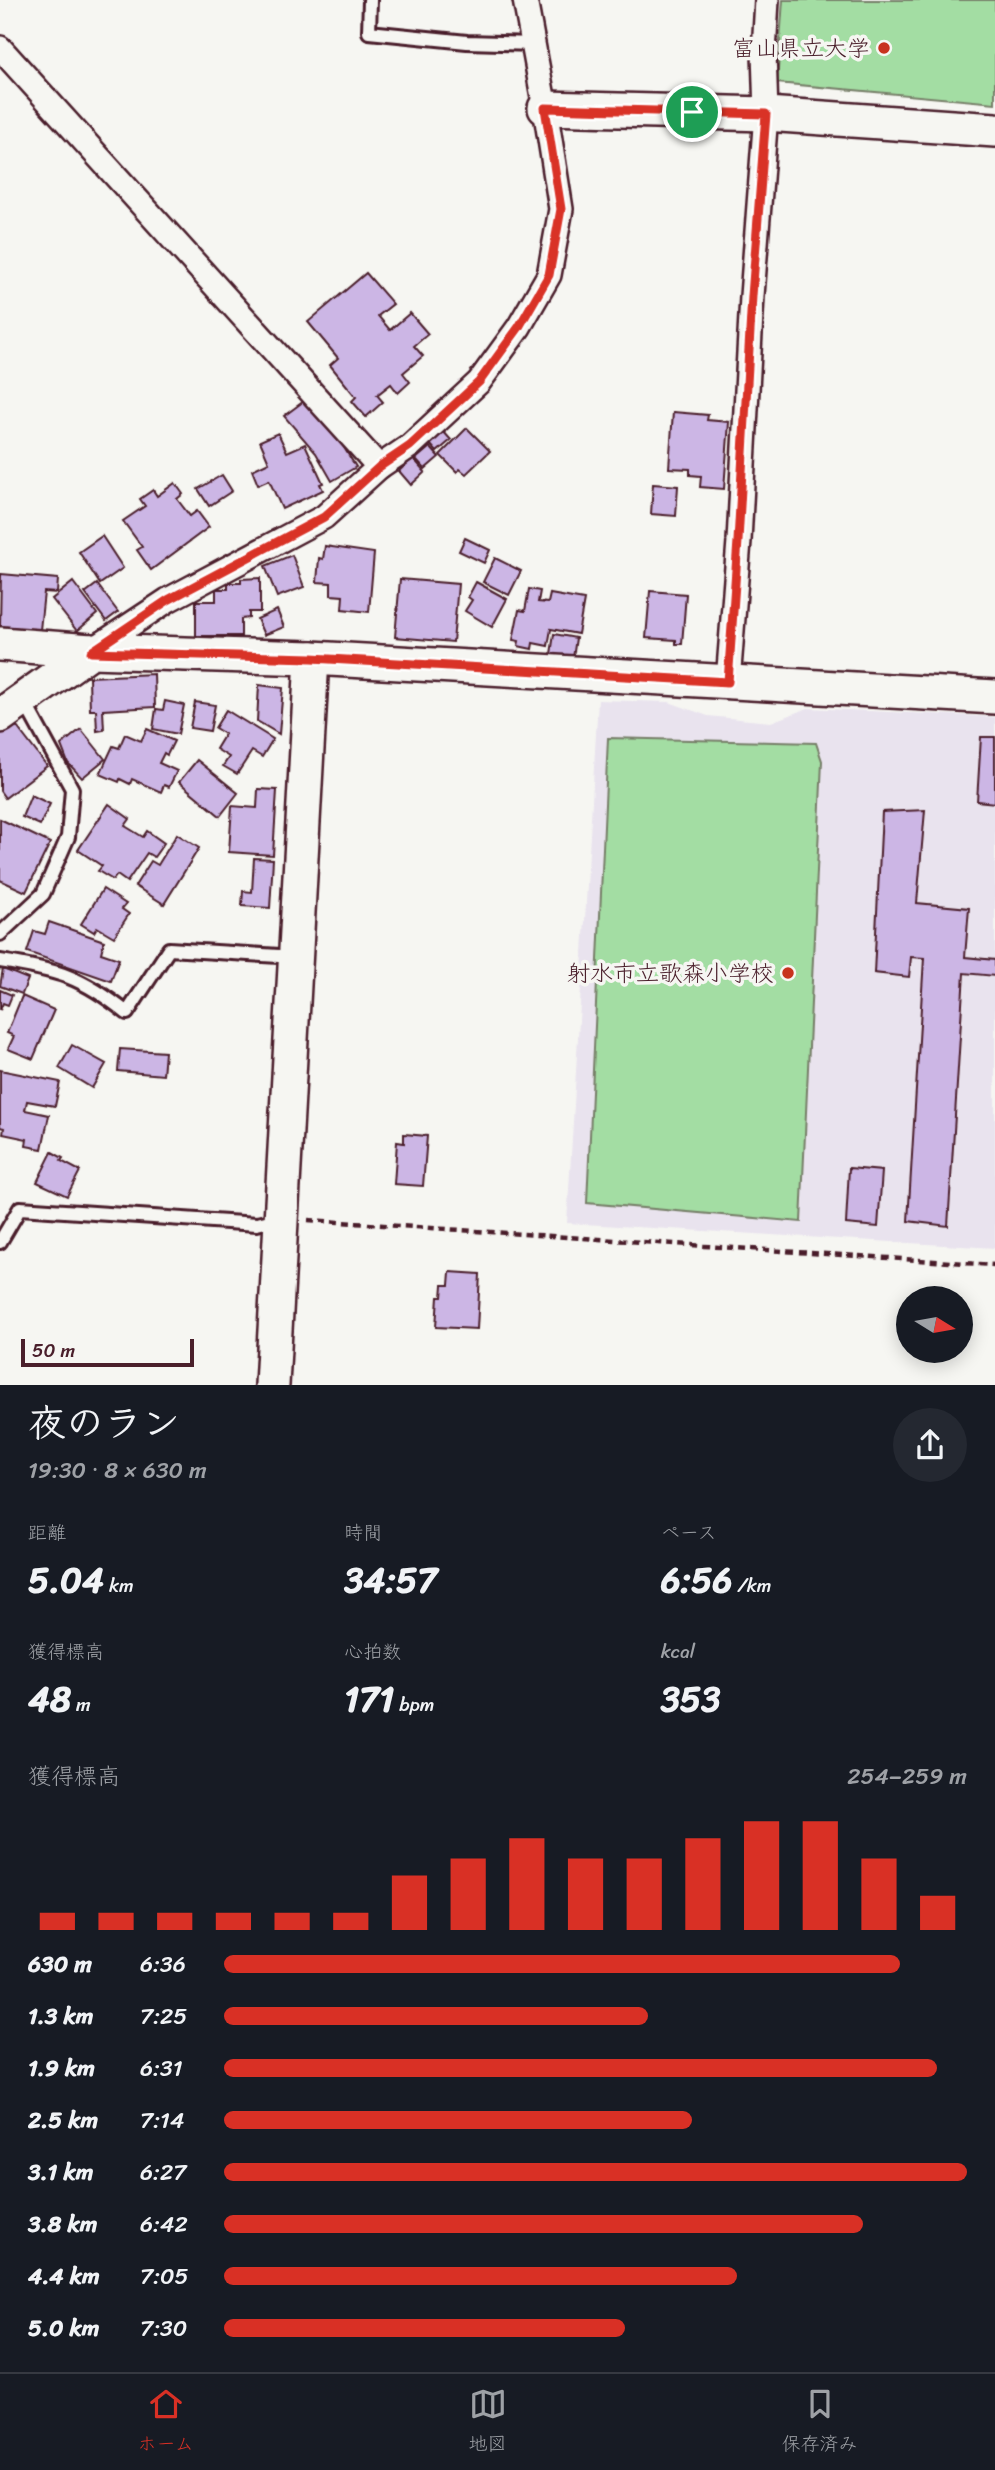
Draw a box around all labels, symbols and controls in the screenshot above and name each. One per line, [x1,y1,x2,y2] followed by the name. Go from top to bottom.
[732,28,870,69] place label: 富山県立大学
[876,40,892,56] marker: 富山県立大学
[662,82,722,142] pin
[673,93,711,131] icon: arrive
[567,953,774,994] place label: 射水市立歌森小学校
[780,965,796,981] marker: 射水市立歌森小学校
[896,1286,973,1363] north arrow
[896,1286,973,1363] map controls
[32,1334,75,1367] text: 50 m
[21,1336,194,1368] scale bar
[28,1390,180,1457] text: 夜のラン
[893,1408,967,1482] button: share
[28,1450,207,1491] text: 19:30 · 8 × 630 m
[28,1516,66,1549] text: 距離
[344,1516,382,1549] text: 時間
[661,1516,717,1549] text: ペース
[28,1549,104,1611] text: 5.04
[344,1549,437,1611] text: 34:57
[661,1549,732,1611] text: 6:56
[104,1569,134,1602] text: km
[732,1569,771,1602] text: /km
[28,1635,104,1668] text: 獲得標高
[344,1635,401,1668] text: 心拍数
[661,1635,695,1668] text: kcal
[28,1668,71,1730] text: 48
[344,1668,394,1730] text: 171
[661,1668,720,1730] text: 353
[71,1688,91,1721] text: m
[394,1688,434,1721] text: bpm
[28,1756,120,1797] text: 獲得標高
[847,1756,967,1797] text: 254–259 m
[28,1944,92,1985] text: 630 m
[140,1944,186,1985] text: 6:36
[28,1996,93,2037] text: 1.3 km
[140,1996,187,2037] text: 7:25
[28,2048,95,2089] text: 1.9 km
[140,2048,183,2089] text: 6:31
[28,2100,98,2141] text: 2.5 km
[140,2100,184,2141] text: 7:14
[28,2152,93,2193] text: 3.1 km
[140,2152,186,2193] text: 6:27
[28,2204,97,2245] text: 3.8 km
[140,2204,188,2245] text: 6:42
[28,2256,100,2297] text: 4.4 km
[140,2256,189,2297] text: 7:05
[28,2308,99,2349] text: 5.0 km
[140,2308,187,2349] text: 7:30
[137,2385,194,2460] tab: ホーム
[469,2385,507,2460] tab: 地図
[782,2385,858,2460] tab: 保存済み

